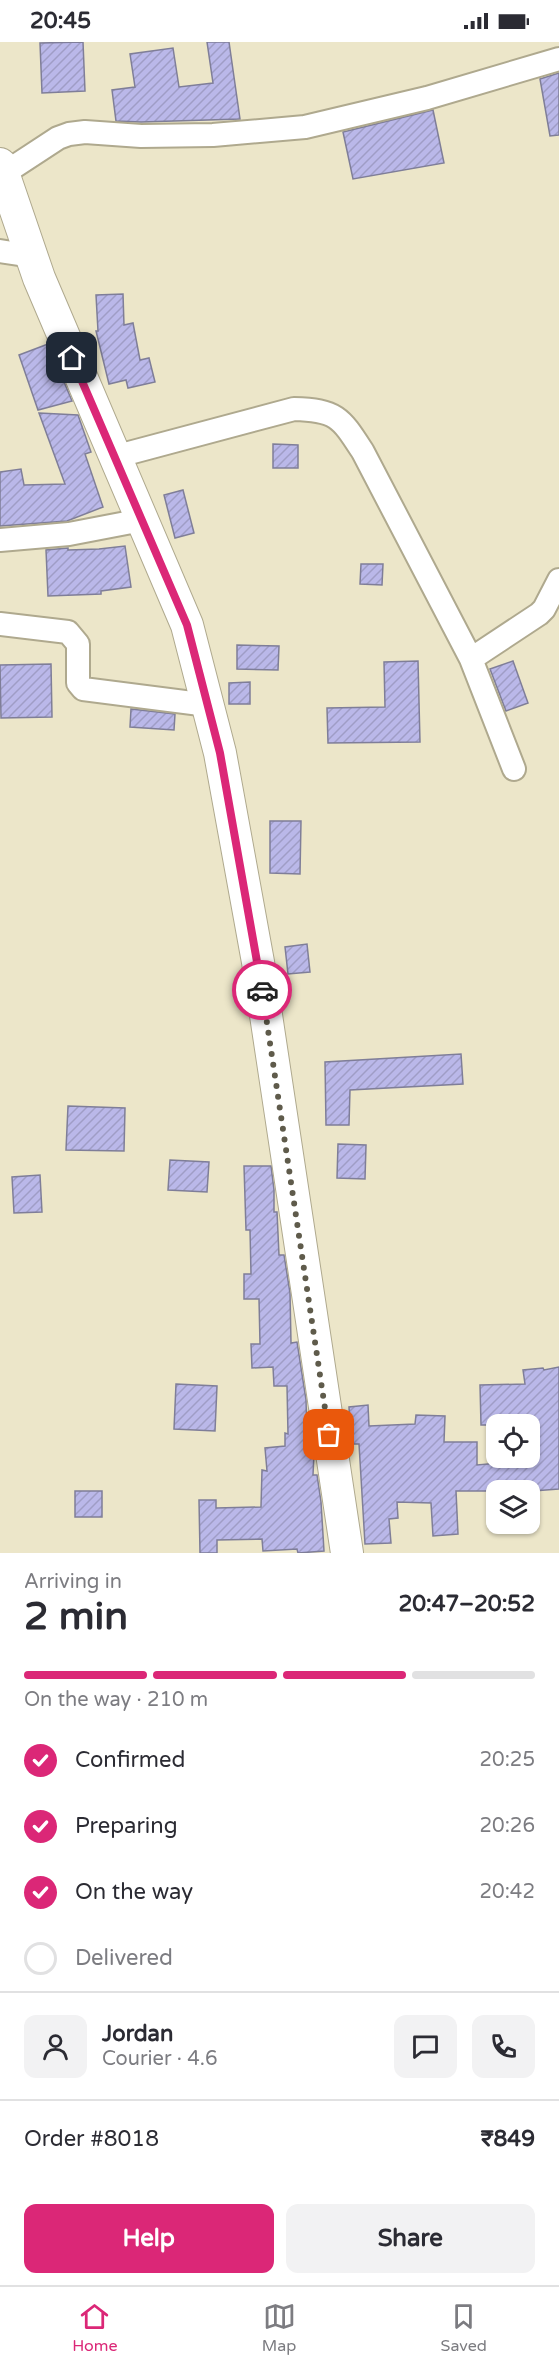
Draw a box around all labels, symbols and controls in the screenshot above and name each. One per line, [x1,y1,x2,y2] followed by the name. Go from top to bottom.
[30,8,91,34] text: 20:45
[46,332,97,383] pin
[55,341,88,374] icon: home
[232,960,292,1020] courier
[246,974,279,1007] icon: car
[303,1409,354,1460] pin
[486,1414,540,1534] map controls
[486,1414,540,1468] button: locate
[312,1418,345,1451] icon: bag
[486,1480,540,1534] button: layers
[24,1570,122,1594] text: Arriving in
[398,1591,535,1617] text: 20:47–20:52
[24,1593,128,1640] text: 2 min
[24,1688,208,1712] text: On the way · 210 m
[24,1744,57,1777] icon: check
[75,1747,185,1773] text: Confirmed
[480,1748,535,1772] text: 20:25
[24,1810,57,1843] icon: check
[75,1813,178,1839] text: Preparing
[480,1814,535,1838] text: 20:26
[24,1876,57,1909] icon: check
[75,1879,193,1905] text: On the way
[480,1880,535,1904] text: 20:42
[75,1945,173,1971] text: Delivered
[24,2015,87,2078] button: person
[394,2015,457,2078] button: chat
[472,2015,535,2078] button: phone
[102,2021,173,2047] text: Jordan
[102,2047,217,2071] text: Courier · 4.6
[24,2126,159,2152] text: Order #8018
[481,2126,535,2152] text: ₹849
[24,2204,274,2273] button: Help
[286,2204,535,2273] button: Share
[72,2300,117,2356] tab: Home
[262,2300,296,2356] tab: Map
[441,2300,487,2356] tab: Saved

